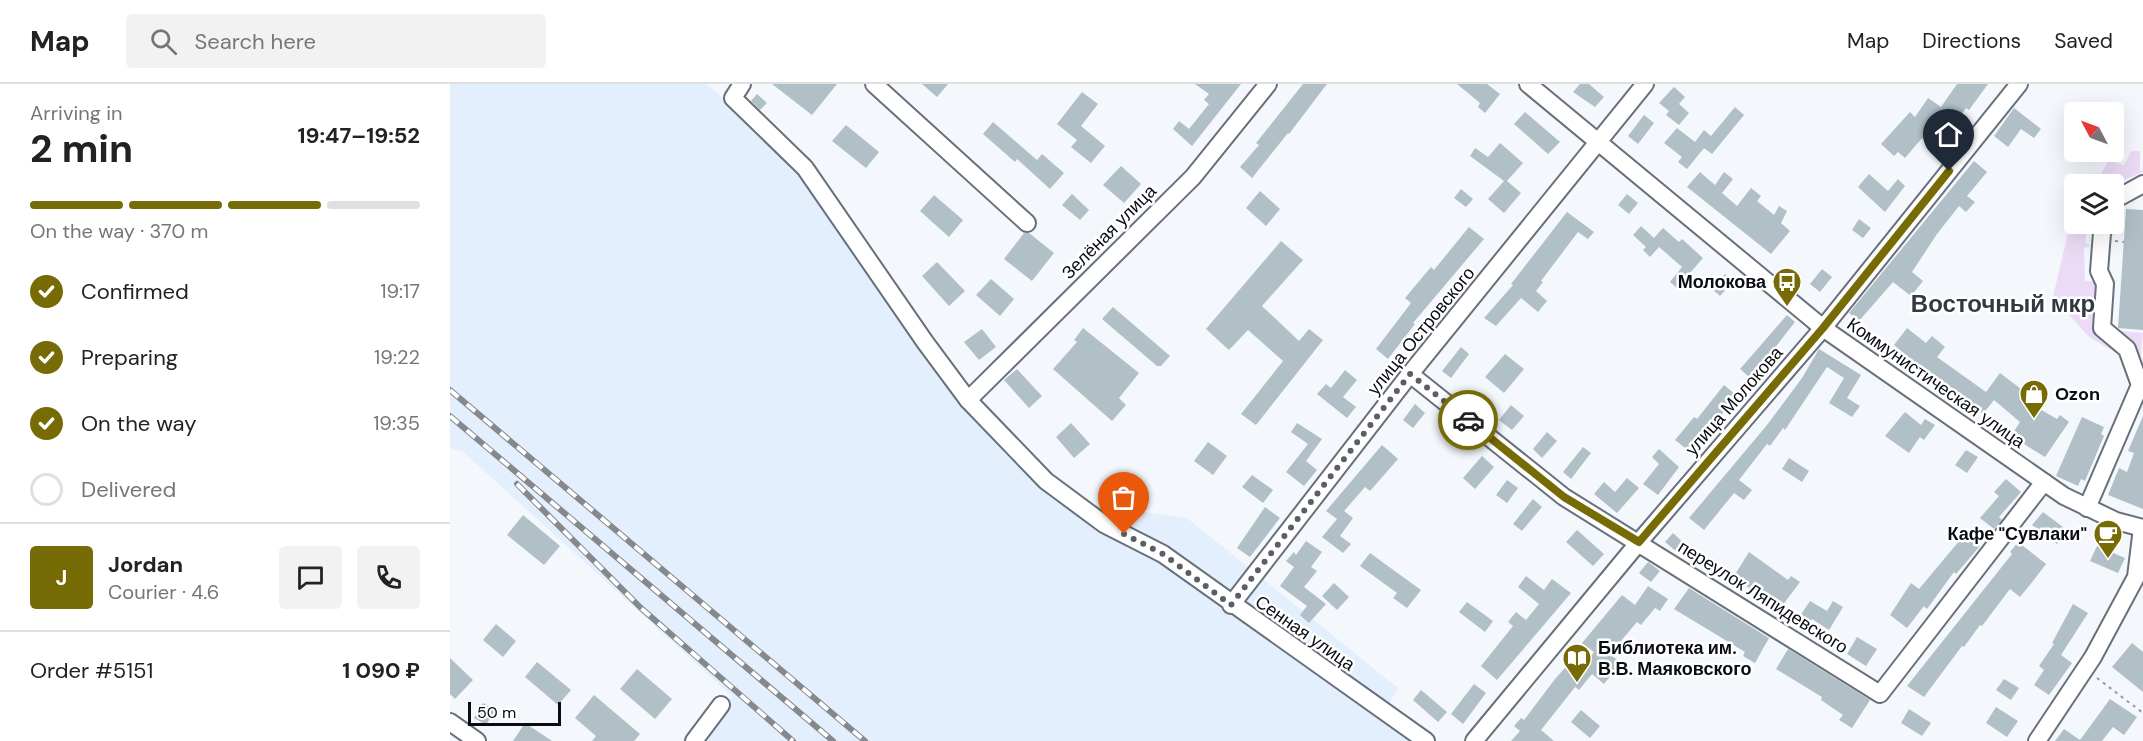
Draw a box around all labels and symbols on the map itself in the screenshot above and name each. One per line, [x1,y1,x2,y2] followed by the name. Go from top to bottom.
[2064,102,2124,162] north arrow
[1923,109,1974,171] pin
[1056,179,1162,285] street label: Зелёная улица
[1362,262,1480,400] street label: улица Островского
[1771,266,1803,308] bus stop icon: Молокова
[1678,270,1767,294] place label: Молокова
[1911,288,2095,319] district label: Восточный мкр
[1842,312,2031,454] street label: Коммунистическая улица
[1680,341,1789,461] street label: улица Молокова
[2018,378,2050,420] shop icon: Ozon
[2055,382,2100,406] place label: Ozon
[1438,390,1498,450] courier
[1098,472,1149,534] pin
[2092,518,2124,560] cafe icon: Кафе "Сувлаки"
[1947,522,2087,546] place label: Кафе "Сувлаки"
[1673,535,1853,659] street label: переулок Ляпидевского
[1250,590,1361,677] street label: Сенная улица
[1598,636,1751,681] place label: Библиотека им. В.В. Маяковского
[1561,642,1593,684] library icon: Библиотека им. В.В. Маяковского
[468,699,561,726] scale bar

